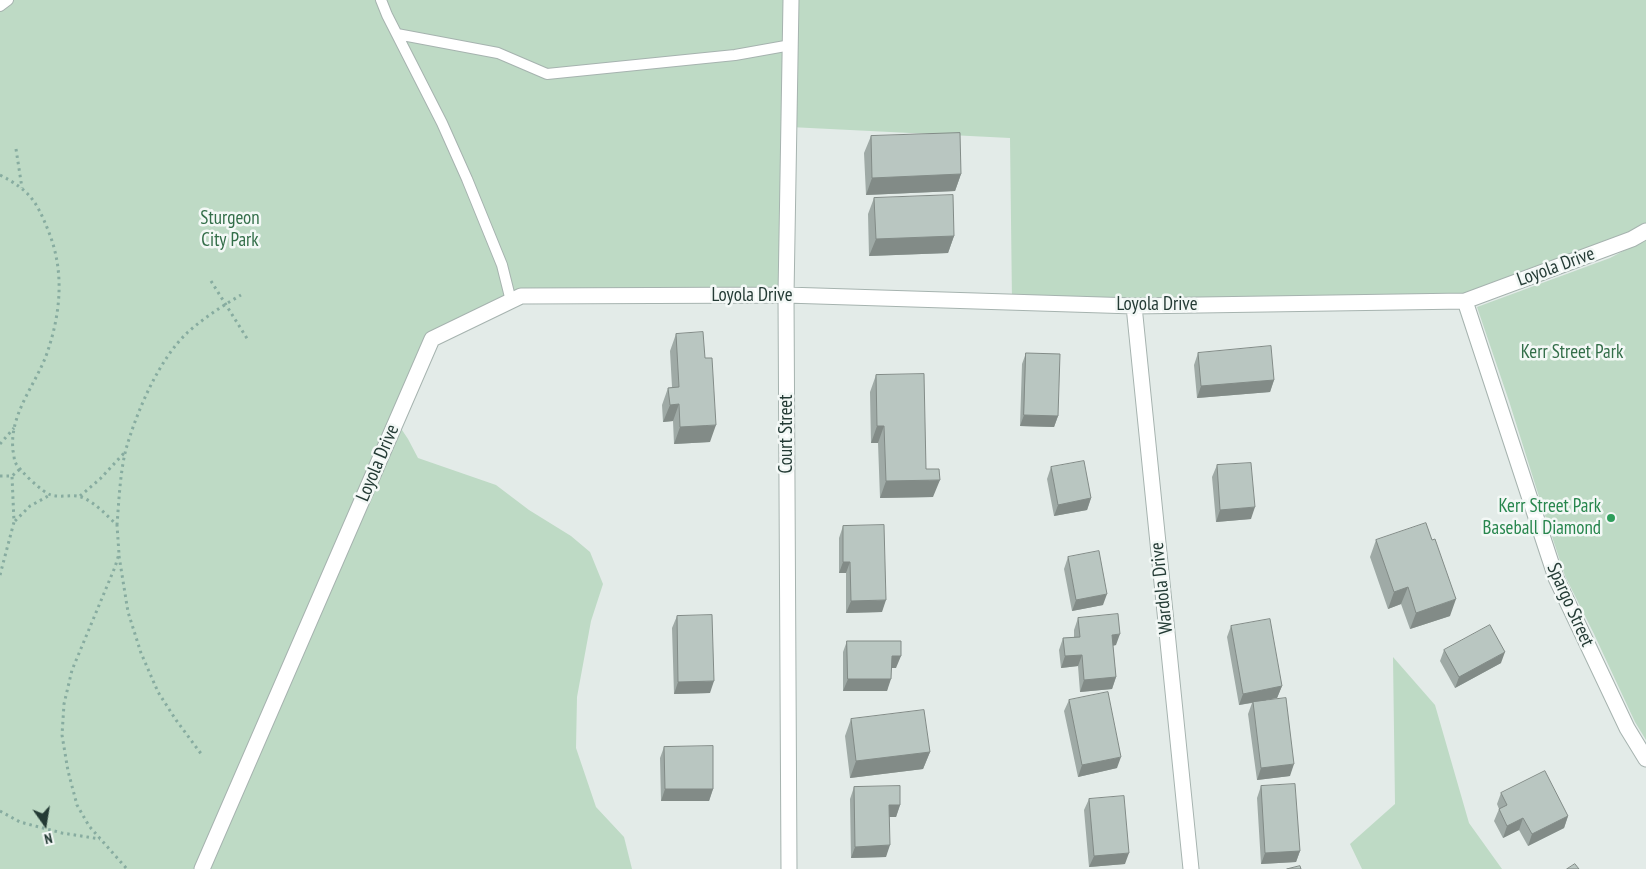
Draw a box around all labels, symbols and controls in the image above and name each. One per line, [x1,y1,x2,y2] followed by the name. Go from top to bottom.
[200,208,260,252] park label: Sturgeon City Park
[1514,242,1598,292] street label: Loyola Drive
[712,285,792,307] street label: Loyola Drive
[1117,294,1197,316] street label: Loyola Drive
[1521,342,1623,364] park label: Kerr Street Park
[776,395,798,473] street label: Court Street
[352,421,404,505] street label: Loyola Drive
[1483,496,1601,540] place label: Kerr Street Park Baseball Diamond
[1605,512,1617,524] marker: Kerr Street Park Baseball Diamond
[1146,541,1178,635] street label: Wardola Drive
[1541,560,1599,650] street label: Spargo Street
[20,799,70,849] north arrow
[43,829,54,848] text: N

